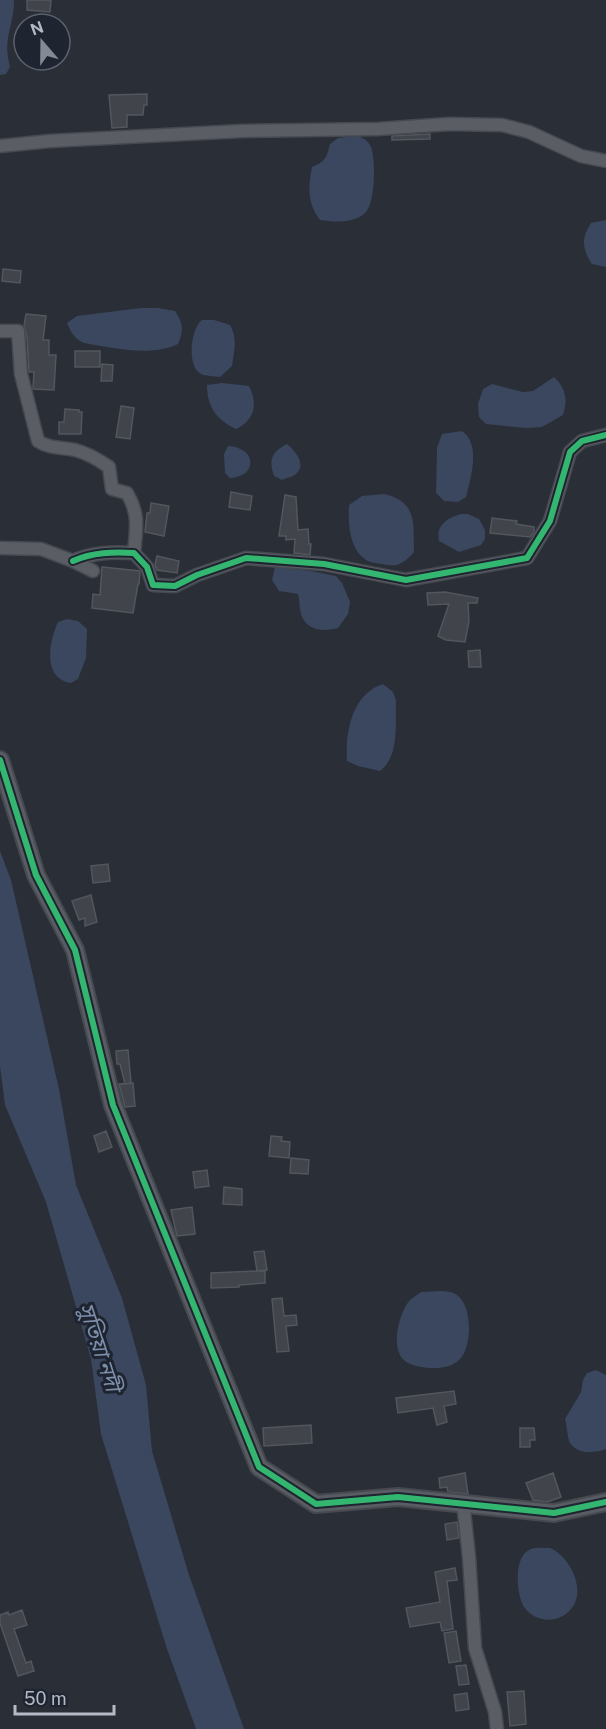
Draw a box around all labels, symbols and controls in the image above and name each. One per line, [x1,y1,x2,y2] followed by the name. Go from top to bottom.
[12,12,72,72] north arrow
[28,17,46,39] text: N
[73,1300,128,1399] water label: সুতিয়া নদী
[15,1678,114,1716] scale bar
[24,1688,67,1709] text: 50 m

